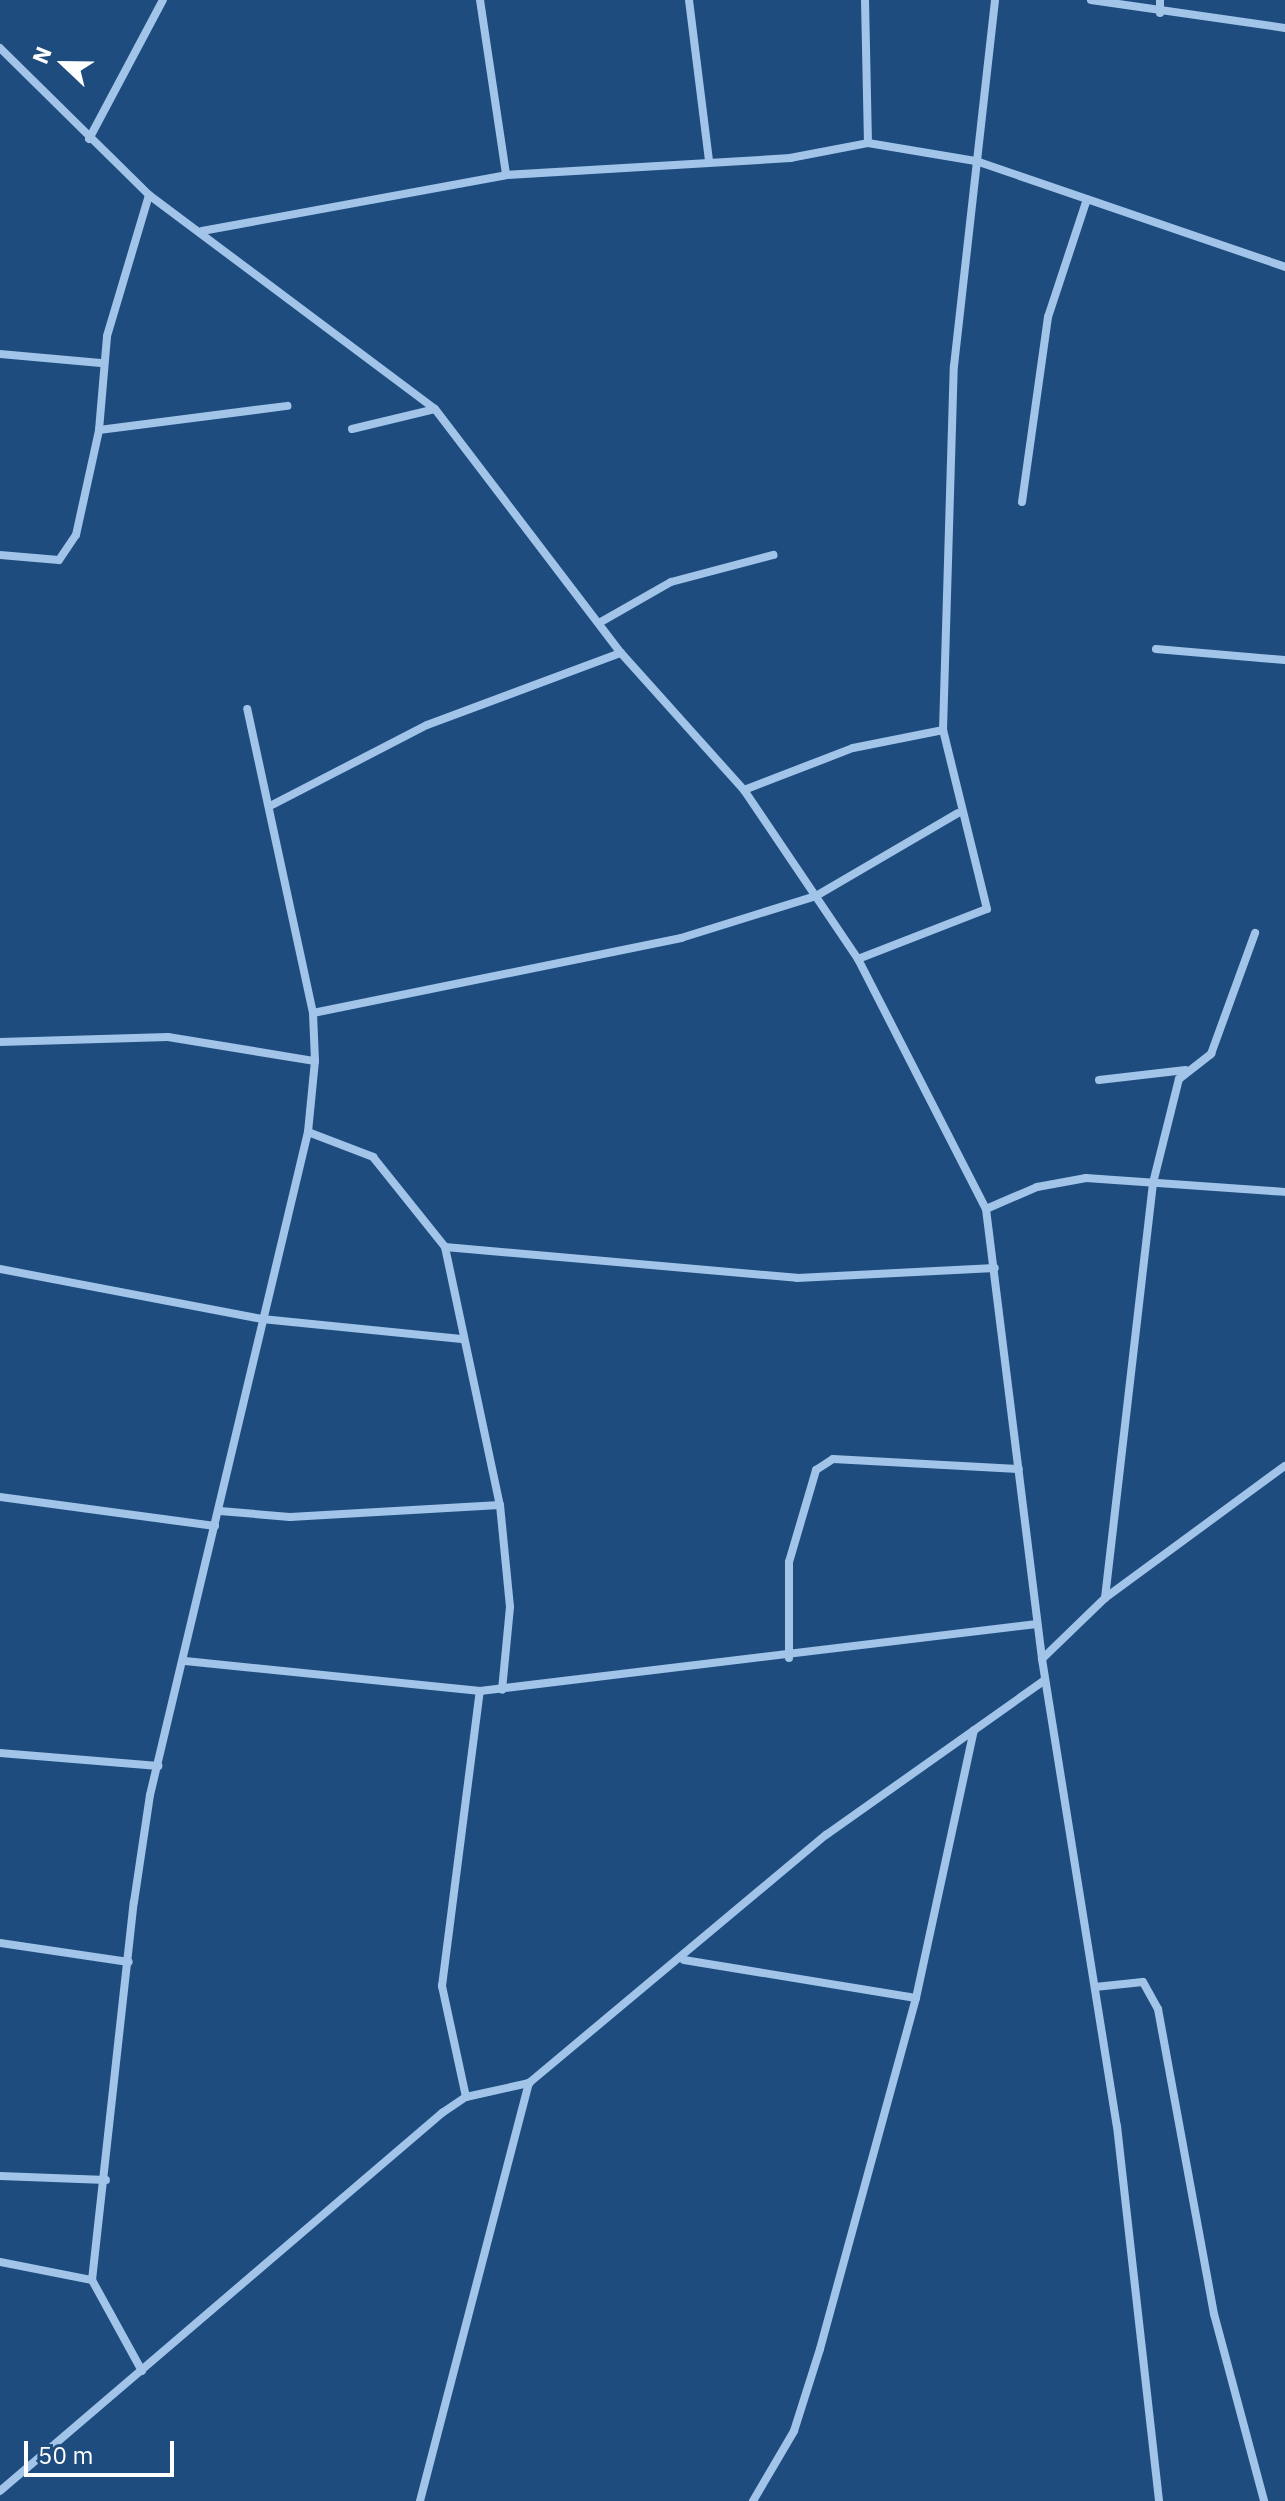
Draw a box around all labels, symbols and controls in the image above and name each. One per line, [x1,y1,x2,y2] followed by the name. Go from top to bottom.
[24,24,104,104] north arrow
[25,42,58,68] text: N
[28,2425,178,2475] scale bar
[38,2439,93,2471] text: 50 m

